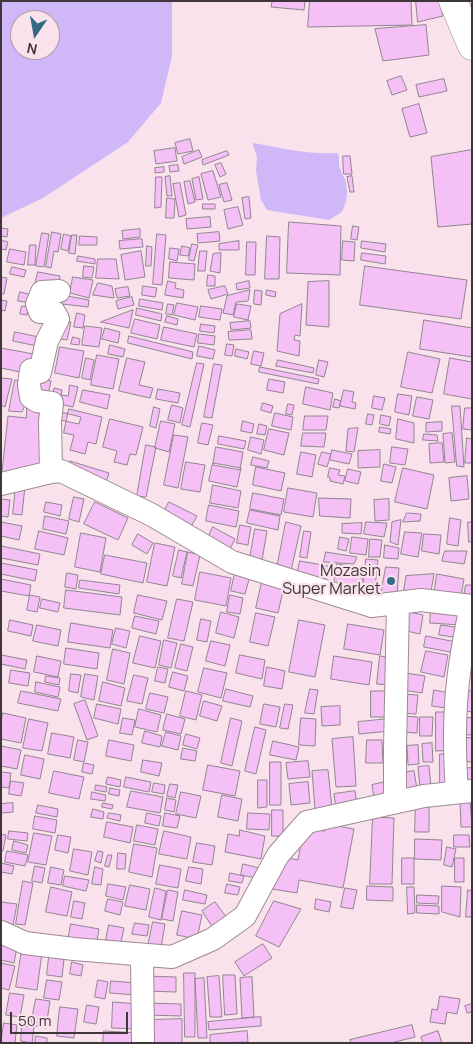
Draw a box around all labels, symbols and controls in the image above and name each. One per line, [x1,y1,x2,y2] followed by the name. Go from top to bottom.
[10,10,60,60] north arrow
[25,39,39,60] text: N
[282,562,381,600] place label: Mozasin Super Market
[385,575,397,587] marker: Mozasin Super Market
[12,1002,130,1034] scale bar
[18,1010,52,1031] text: 50 m

